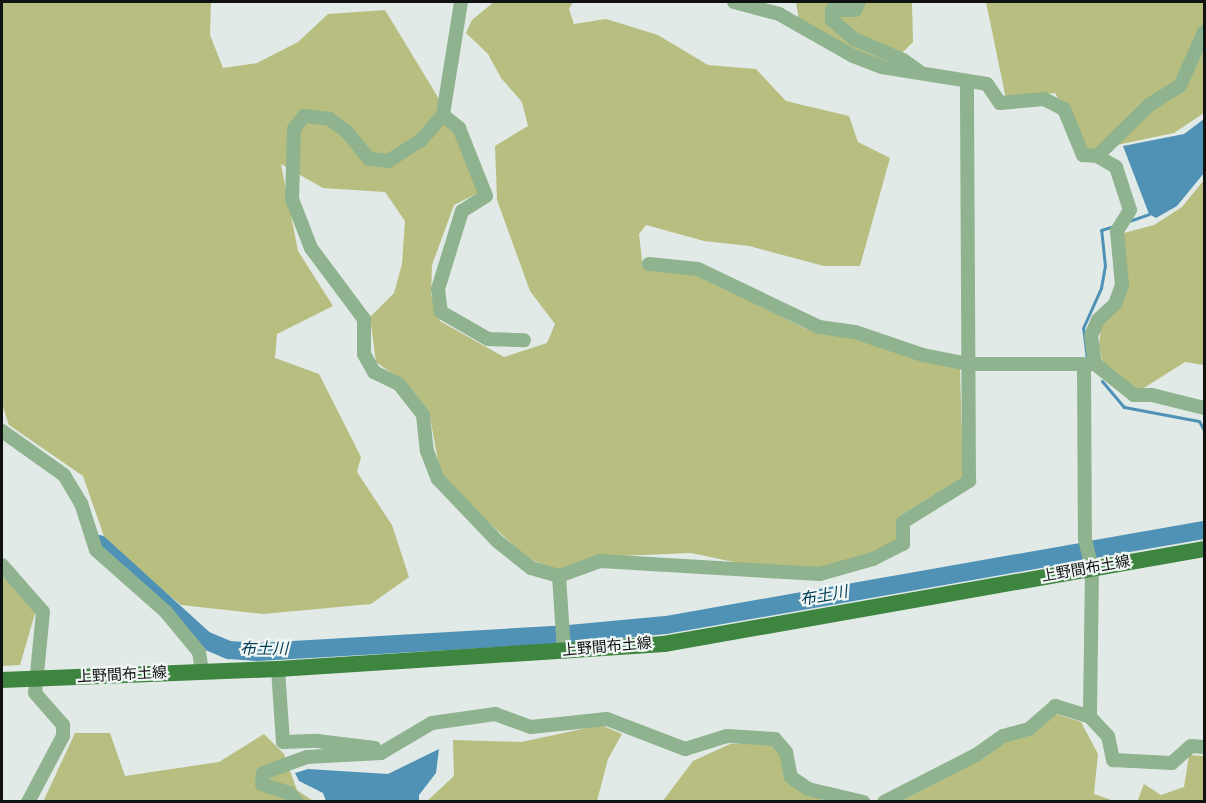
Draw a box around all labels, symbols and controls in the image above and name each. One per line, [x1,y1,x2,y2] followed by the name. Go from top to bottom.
[1040,553,1132,587] street label: 上野間布土線
[799,583,849,611] water label: 布土川
[561,635,653,661] street label: 上野間布土線
[240,640,288,660] water label: 布土川
[77,665,167,687] street label: 上野間布土線

